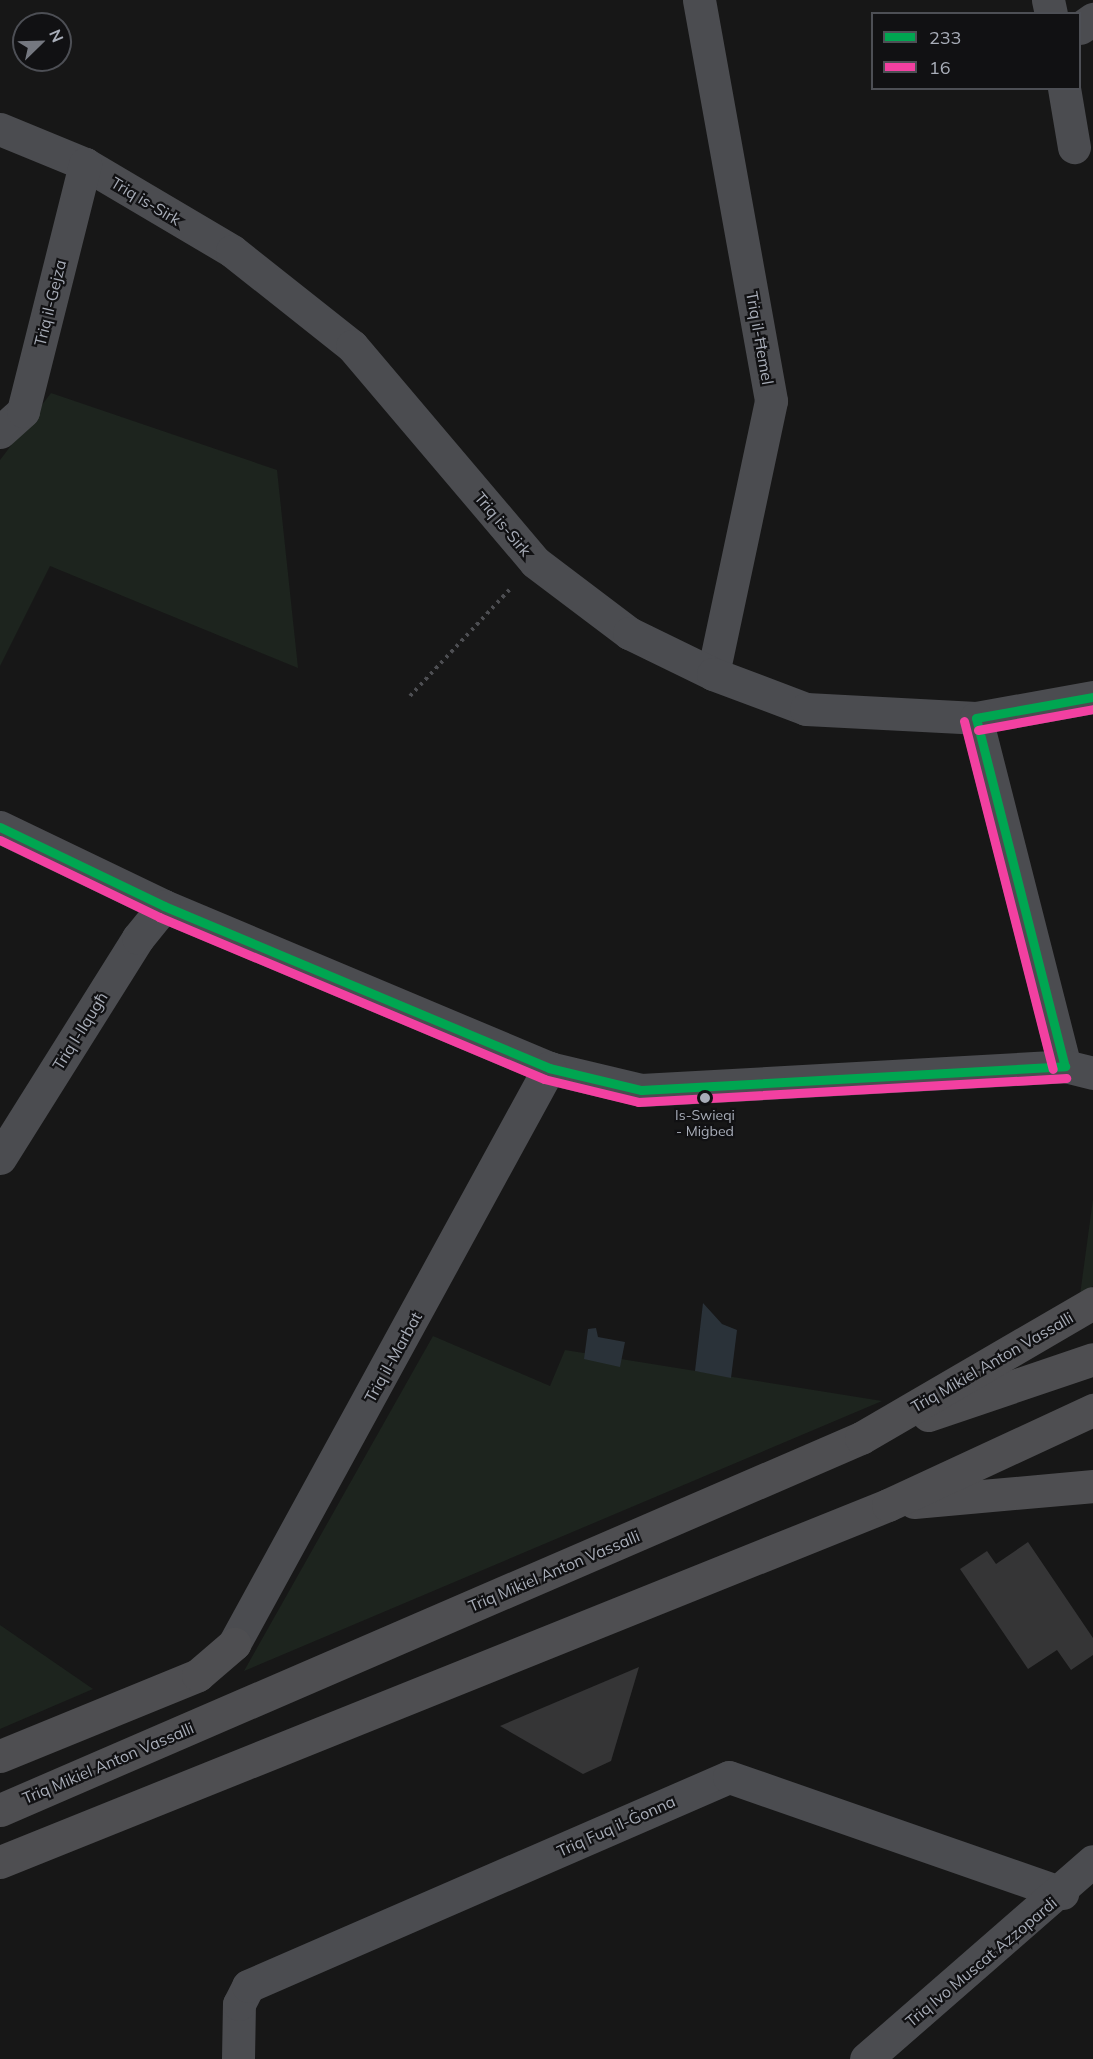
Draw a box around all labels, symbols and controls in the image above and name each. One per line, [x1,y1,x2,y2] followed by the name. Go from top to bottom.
[12,12,72,72] north arrow
[871,12,1081,90] legend
[45,26,68,45] text: N
[929,26,961,49] text: 233
[929,56,951,79] text: 16
[108,173,184,229] street label: Triq is-Sirk
[30,258,70,348] street label: Triq il-Gejza
[742,290,778,386] street label: Triq il-Ħemel
[471,488,535,560] street label: Triq is-Sirk
[48,988,112,1074] street label: Triq l-Ilqugħ
[699,1092,711,1104] marker: Is-Swieqi - Miġbed
[675,1107,735,1140] place label: Is-Swieqi - Miġbed
[907,1308,1077,1416] street label: Triq Mikiel Anton Vassalli
[360,1309,426,1405] street label: Triq il-Marbat
[465,1526,643,1616] street label: Triq Mikiel Anton Vassalli
[19,1718,197,1808] street label: Triq Mikiel Anton Vassalli
[554,1791,678,1861] street label: Triq Fuq il-Ġonna
[902,1893,1060,2031] street label: Triq Ivo Muscat Azzopardi

